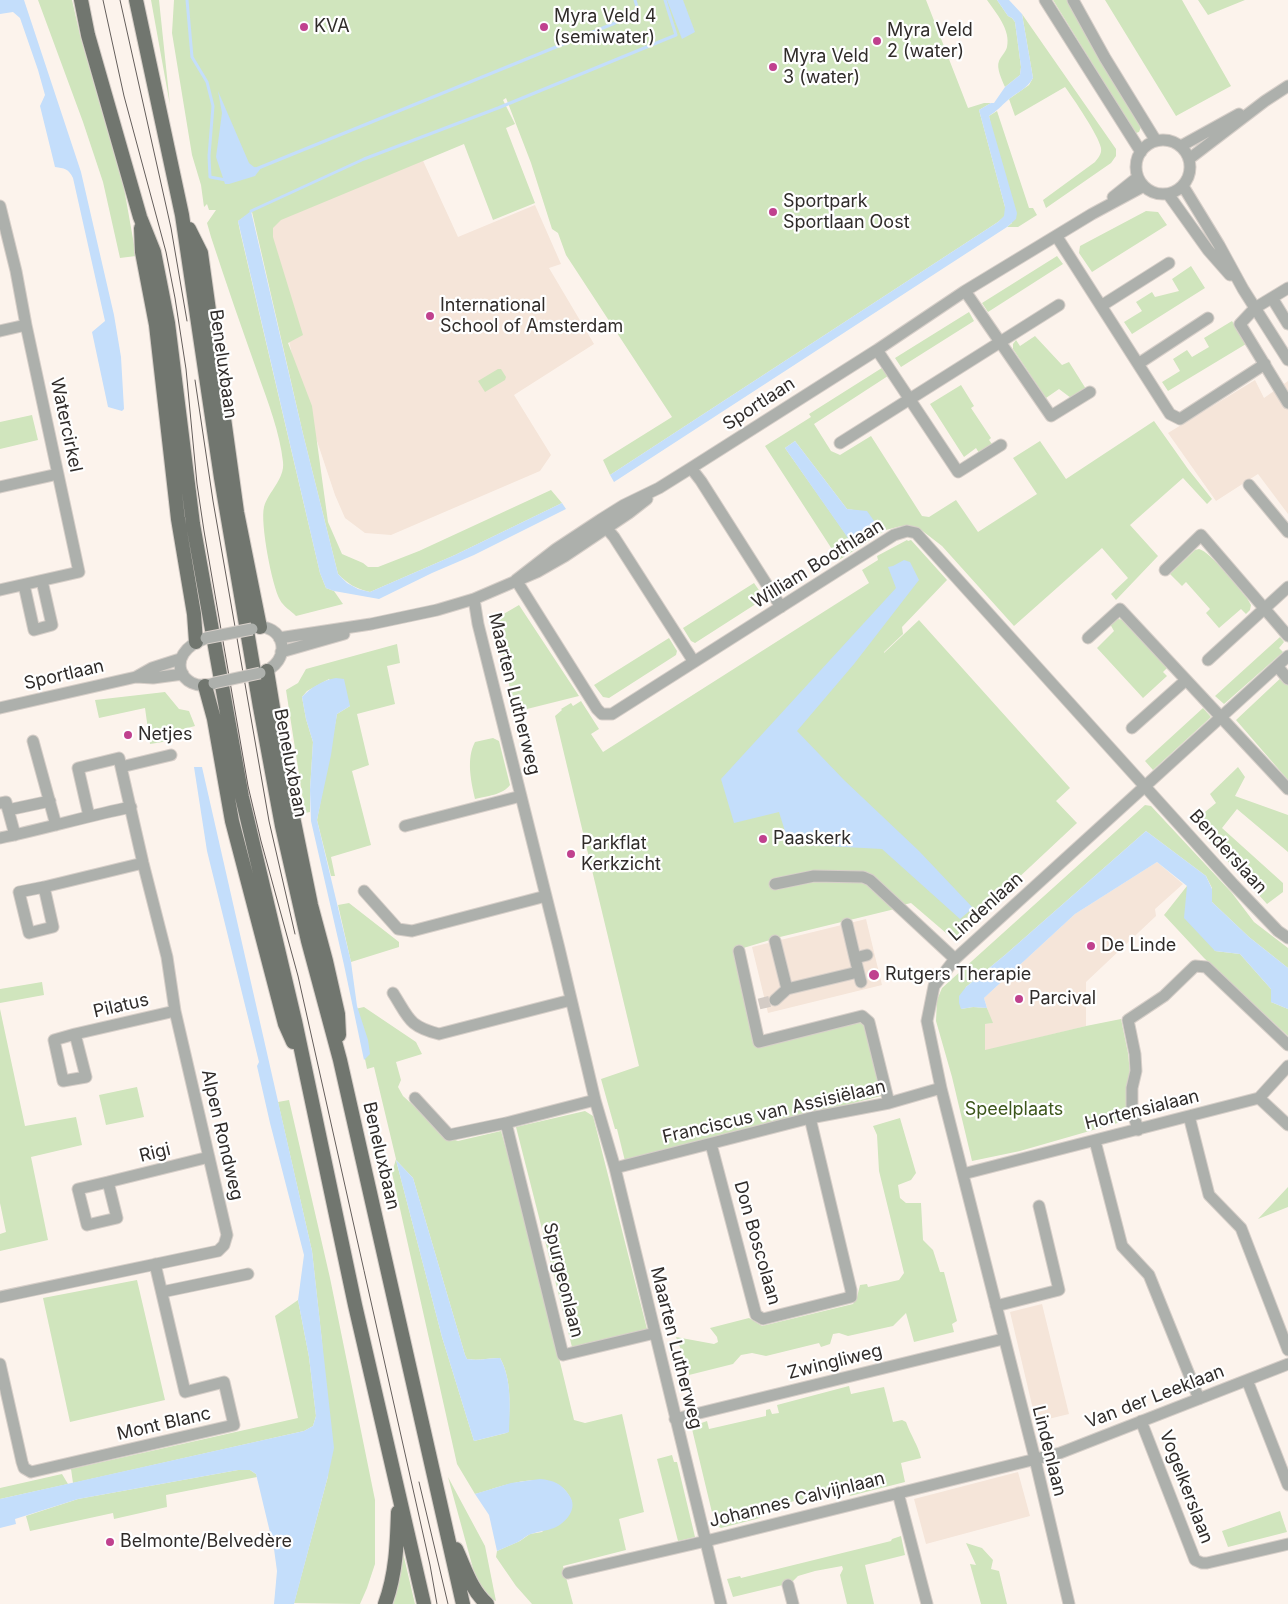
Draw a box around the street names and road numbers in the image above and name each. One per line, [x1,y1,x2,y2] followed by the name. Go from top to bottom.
[205,308,241,420] street label: Beneluxbaan
[719,373,799,435] street label: Sportlaan
[45,376,87,474] street label: Watercirkel
[748,515,888,613] street label: William Boothlaan
[483,611,545,777] street label: Maarten Lutherweg
[22,655,106,695] street label: Sportlaan
[269,707,311,819] street label: Beneluxbaan
[1185,805,1271,899] street label: Benderslaan
[944,868,1028,946] street label: Lindenlaan
[91,989,151,1023] street label: Pilatus
[196,1067,248,1203] street label: Alpen Rondweg
[660,1076,888,1148] street label: Franciscus van Assisiëlaan
[1083,1085,1201,1135] street label: Hortensialaan
[358,1100,404,1212] street label: Beneluxbaan
[137,1139,173,1167] street label: Rigi
[729,1179,785,1307] street label: Don Boscolaan
[538,1220,588,1340] street label: Spurgeonlaan
[645,1265,707,1431] street label: Maarten Lutherweg
[785,1340,885,1384] street label: Zwingliweg
[1083,1361,1227,1433] street label: Van der Leeklaan
[115,1403,213,1445] street label: Mont Blanc
[1027,1403,1071,1499] street label: Lindenlaan
[1154,1427,1218,1547] street label: Vogelkerslaan
[707,1468,887,1532] street label: Johannes Calvijnlaan

